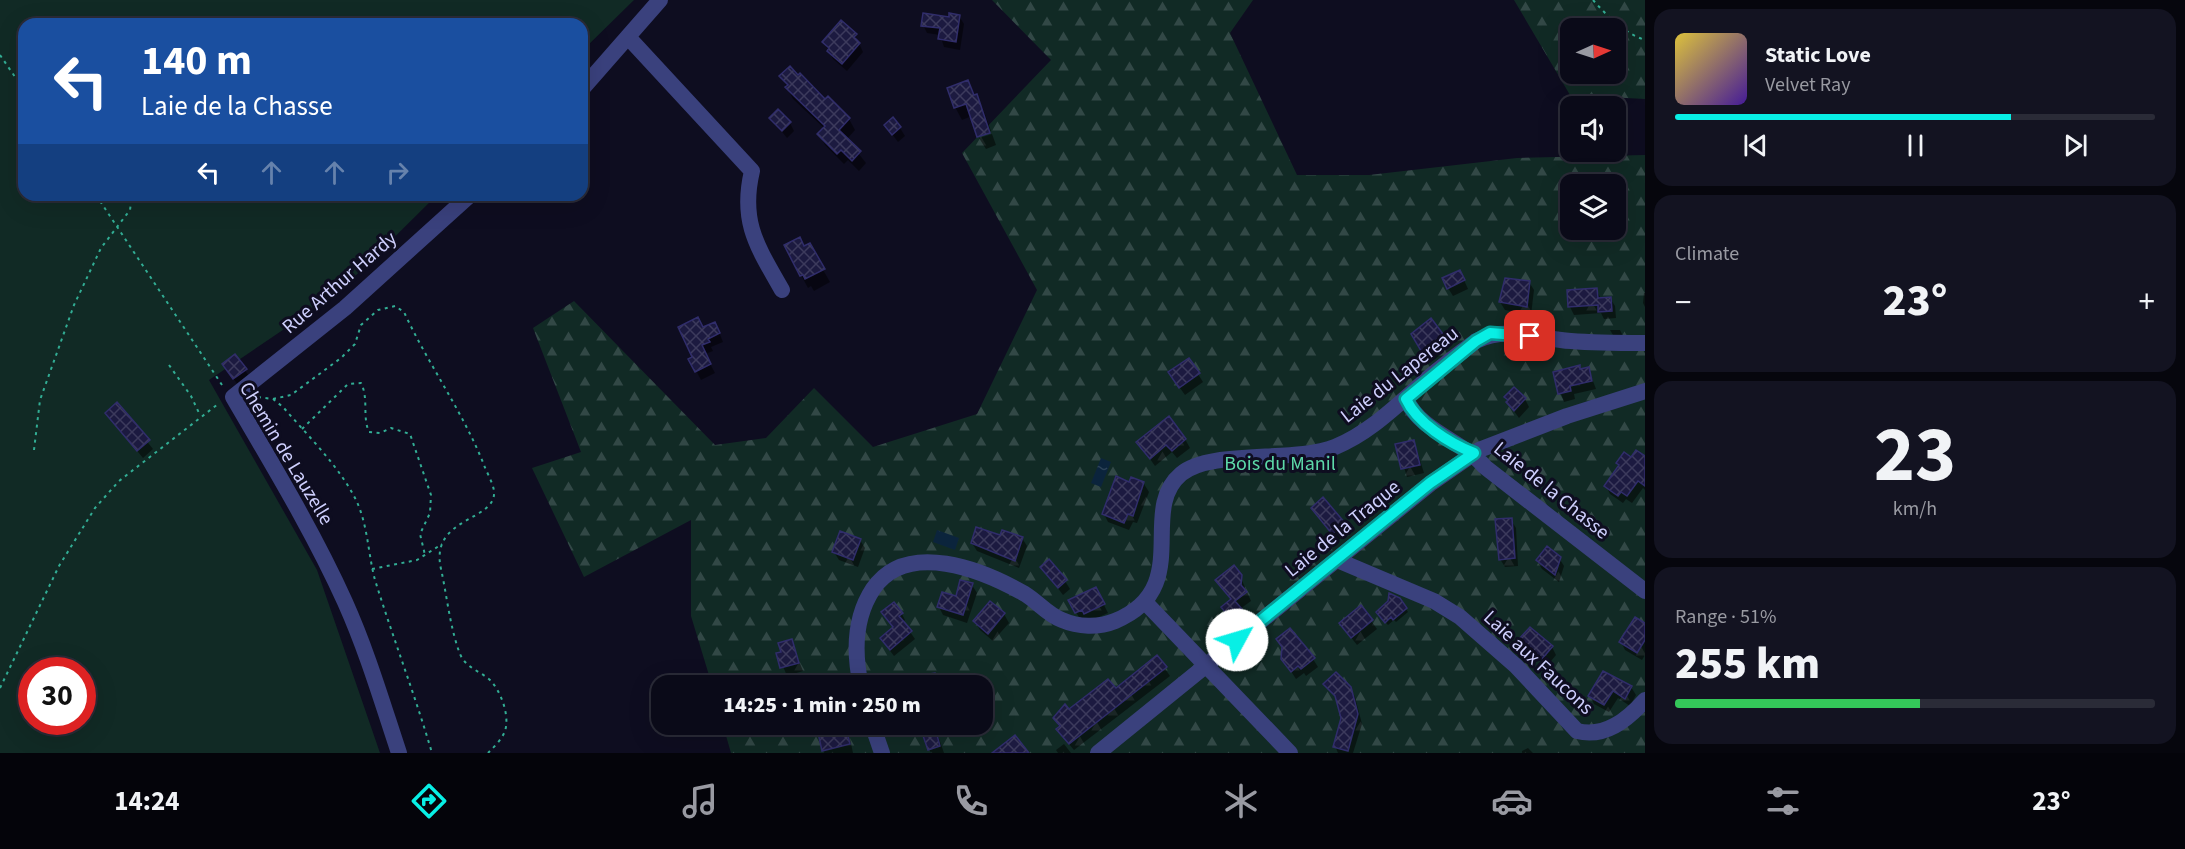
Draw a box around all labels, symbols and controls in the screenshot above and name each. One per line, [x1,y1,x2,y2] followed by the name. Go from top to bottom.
[1560,18,1626,84] north arrow
[1560,18,1626,240] map controls
[141,31,252,91] text: 140 m
[1765,39,1871,71] text: Static Love
[42,42,120,120] icon: left
[1765,71,1851,99] text: Velvet Ray
[141,87,333,126] text: Laie de la Chasse
[1560,96,1626,162] button: sound
[1739,129,1772,162] icon: previous
[1899,129,1932,162] icon: pause
[2059,129,2092,162] icon: next
[192,156,225,189] icon: left
[255,156,288,189] icon: ahead
[318,156,351,189] icon: ahead
[381,156,414,189] icon: right
[1560,174,1626,240] button: layers
[276,225,404,340] street label: Rue Arthur Hardy
[1675,240,1739,268] text: Climate
[1883,269,1947,333] text: 23°
[1675,279,1691,326] text: −
[2139,279,2155,326] text: +
[1504,310,1555,361] pin
[1513,319,1546,352] icon: arrive
[1335,320,1464,430] street label: Laie du Lapereau
[232,377,340,531] street label: Chemin de Lauzelle
[1874,400,1956,511] text: 23
[1487,435,1615,546] street label: Laie de la Chasse
[1224,450,1336,478] park label: Bois du Manil
[1279,473,1406,584] street label: Laie de la Traque
[1893,495,1937,523] text: km/h
[1675,603,1776,631] text: Range · 51%
[1477,604,1600,721] street label: Laie aux Faucons
[1205,608,1269,672] position arrow
[1675,632,1820,696] text: 255 km
[18,657,96,735] speed limit sign: 30
[723,689,921,721] text: 14:25 · 1 min · 250 m
[408,780,450,822] icon: directions
[679,780,721,822] icon: music
[950,780,992,822] icon: phone
[1220,780,1262,822] icon: climate
[1491,780,1533,822] icon: car
[1762,780,1804,822] icon: filters
[114,782,179,821] text: 14:24
[2032,782,2071,821] text: 23°

